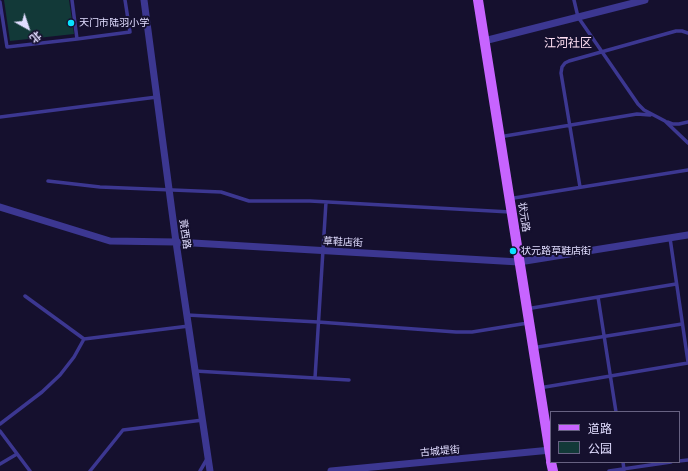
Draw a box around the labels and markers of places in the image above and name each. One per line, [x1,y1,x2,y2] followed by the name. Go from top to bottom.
[79,17,149,29] place label: 天门市陆羽小学
[66,18,76,28] marker: 天门市陆羽小学
[521,245,591,257] place label: 状元路草鞋店街
[508,246,518,256] marker: 状元路草鞋店街

